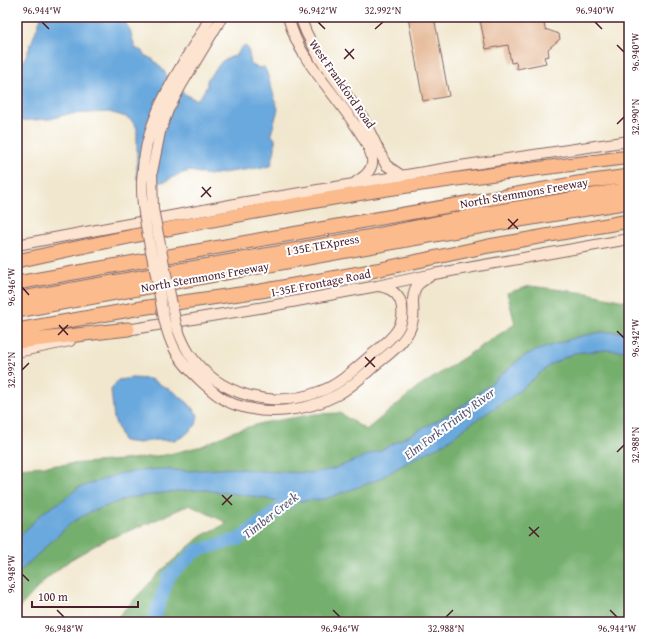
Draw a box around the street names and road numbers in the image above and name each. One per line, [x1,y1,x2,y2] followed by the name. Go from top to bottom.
[305,36,380,132] street label: West Frankford Road
[458,173,589,212] street label: North Stemmons Freeway
[285,230,361,259] street label: I 35E TEXpress
[139,257,270,296] street label: North Stemmons Freeway
[270,264,373,300] street label: I-35E Frontage Road

